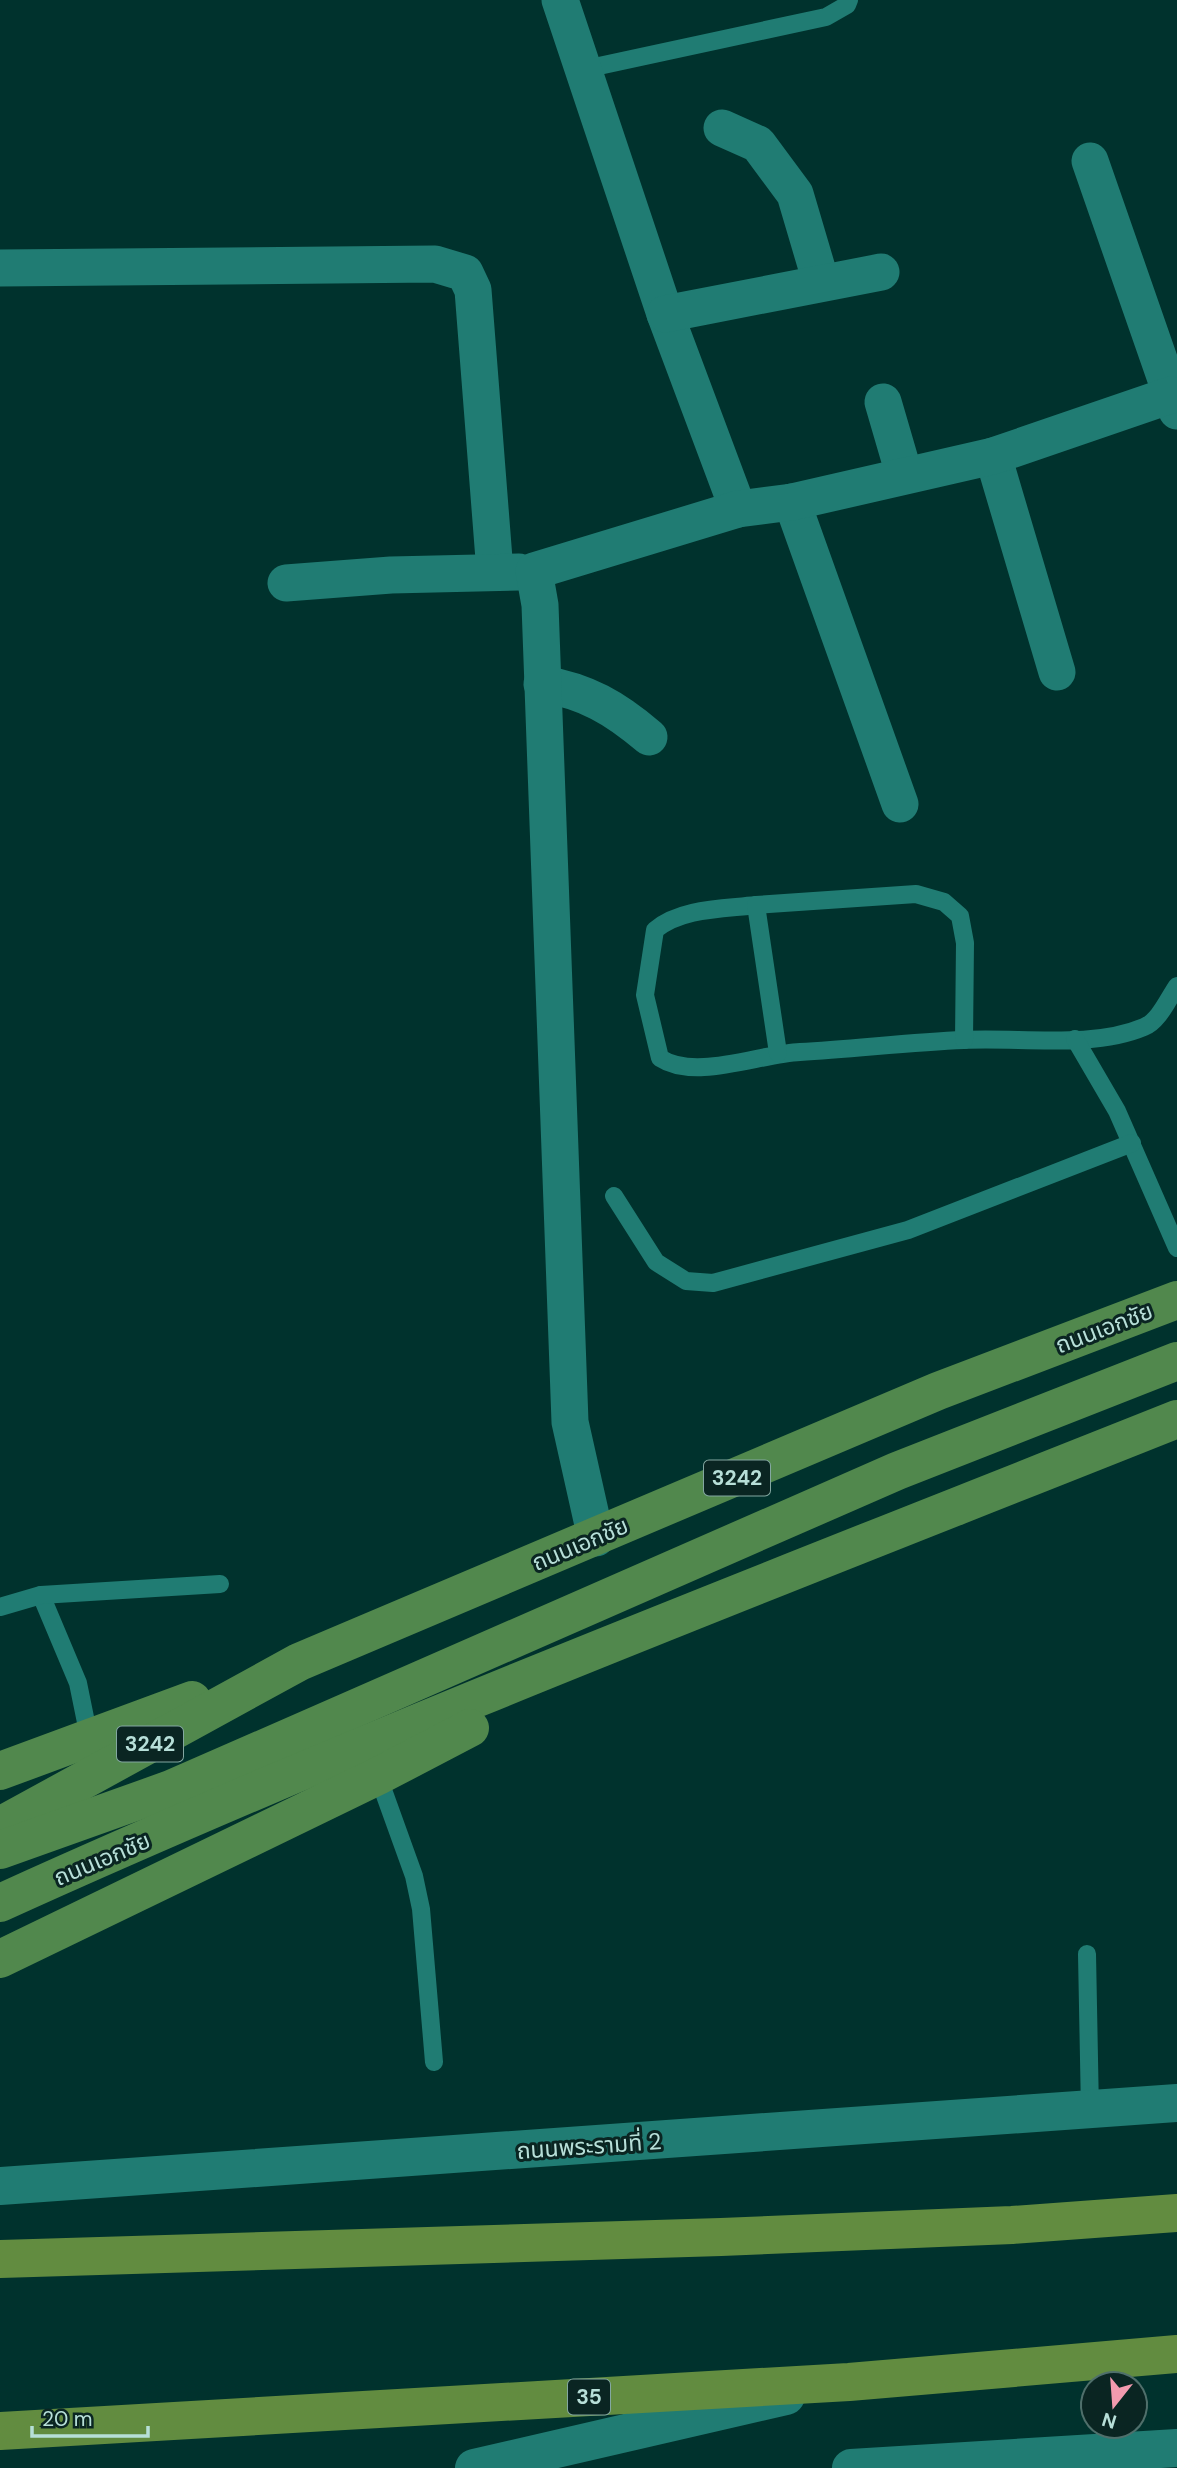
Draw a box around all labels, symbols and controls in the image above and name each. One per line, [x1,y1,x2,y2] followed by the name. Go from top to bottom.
[1051,1296,1157,1360] street label: ถนนเอกชัย
[704,1460,770,1496] road number: 3242
[527,1510,633,1578] street label: ถนนเอกชัย
[117,1726,183,1762] road number: 3242
[49,1825,155,1893] street label: ถนนเอกชัย
[516,2125,662,2166] street label: ถนนพระรามที่ 2
[1079,2370,1149,2440] north arrow
[568,2380,610,2414] road number: 35
[32,2394,147,2438] scale bar
[42,2405,93,2433] text: 20 m
[1099,2407,1119,2435] text: N

